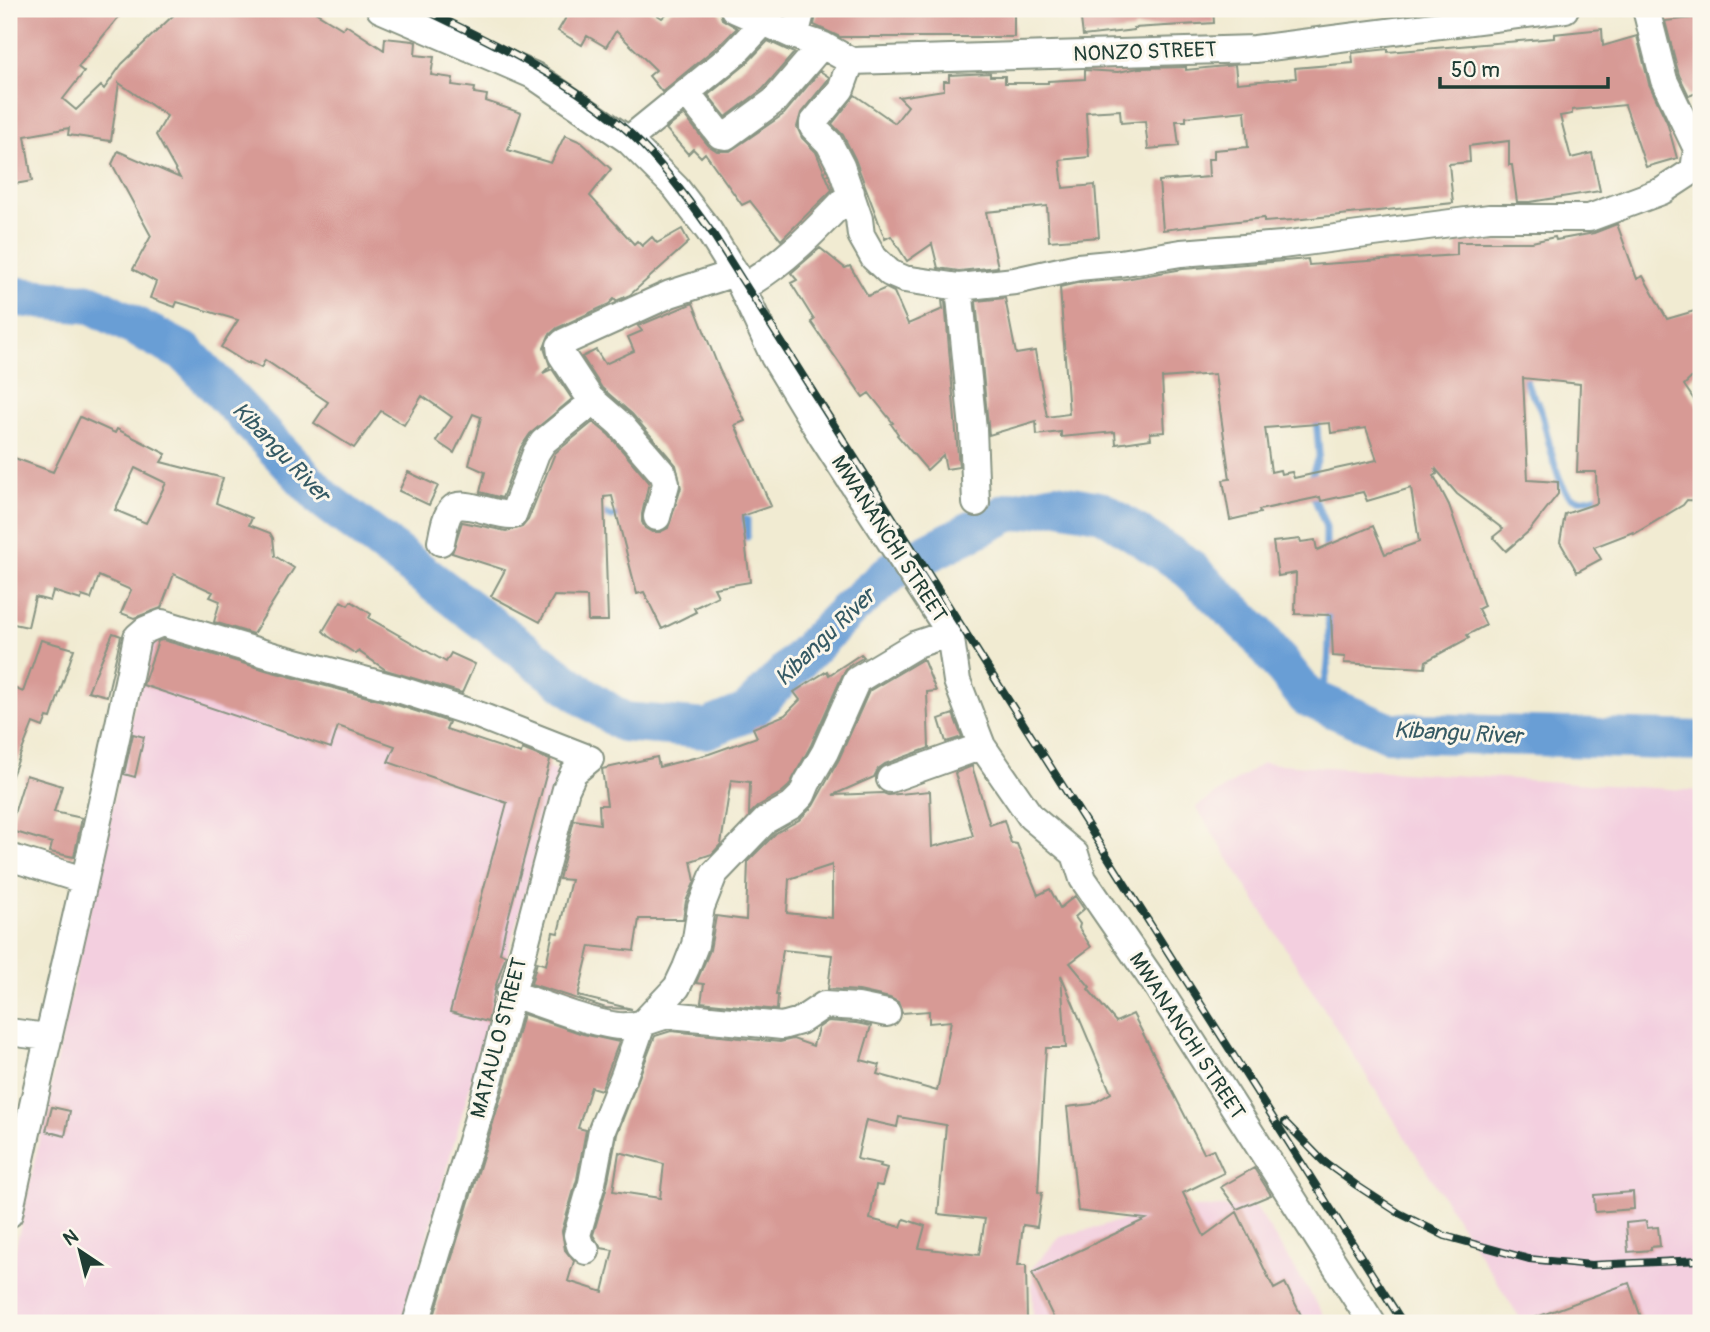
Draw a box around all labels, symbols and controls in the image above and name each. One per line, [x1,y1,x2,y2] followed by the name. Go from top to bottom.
[1073,36,1218,68] street label: NONZO STREET
[1440,46,1608,90] scale bar
[1451,57,1500,84] text: 50 m
[226,396,338,510] water label: Kibangu River
[825,450,953,628] street label: MWANANCHI STREET
[769,580,883,692] water label: Kibangu River
[1393,715,1526,751] water label: Kibangu River
[1123,947,1251,1125] street label: MWANANCHI STREET
[465,955,533,1121] street label: MATAULO STREET
[46,1216,116,1286] north arrow
[59,1224,83,1251] text: N

